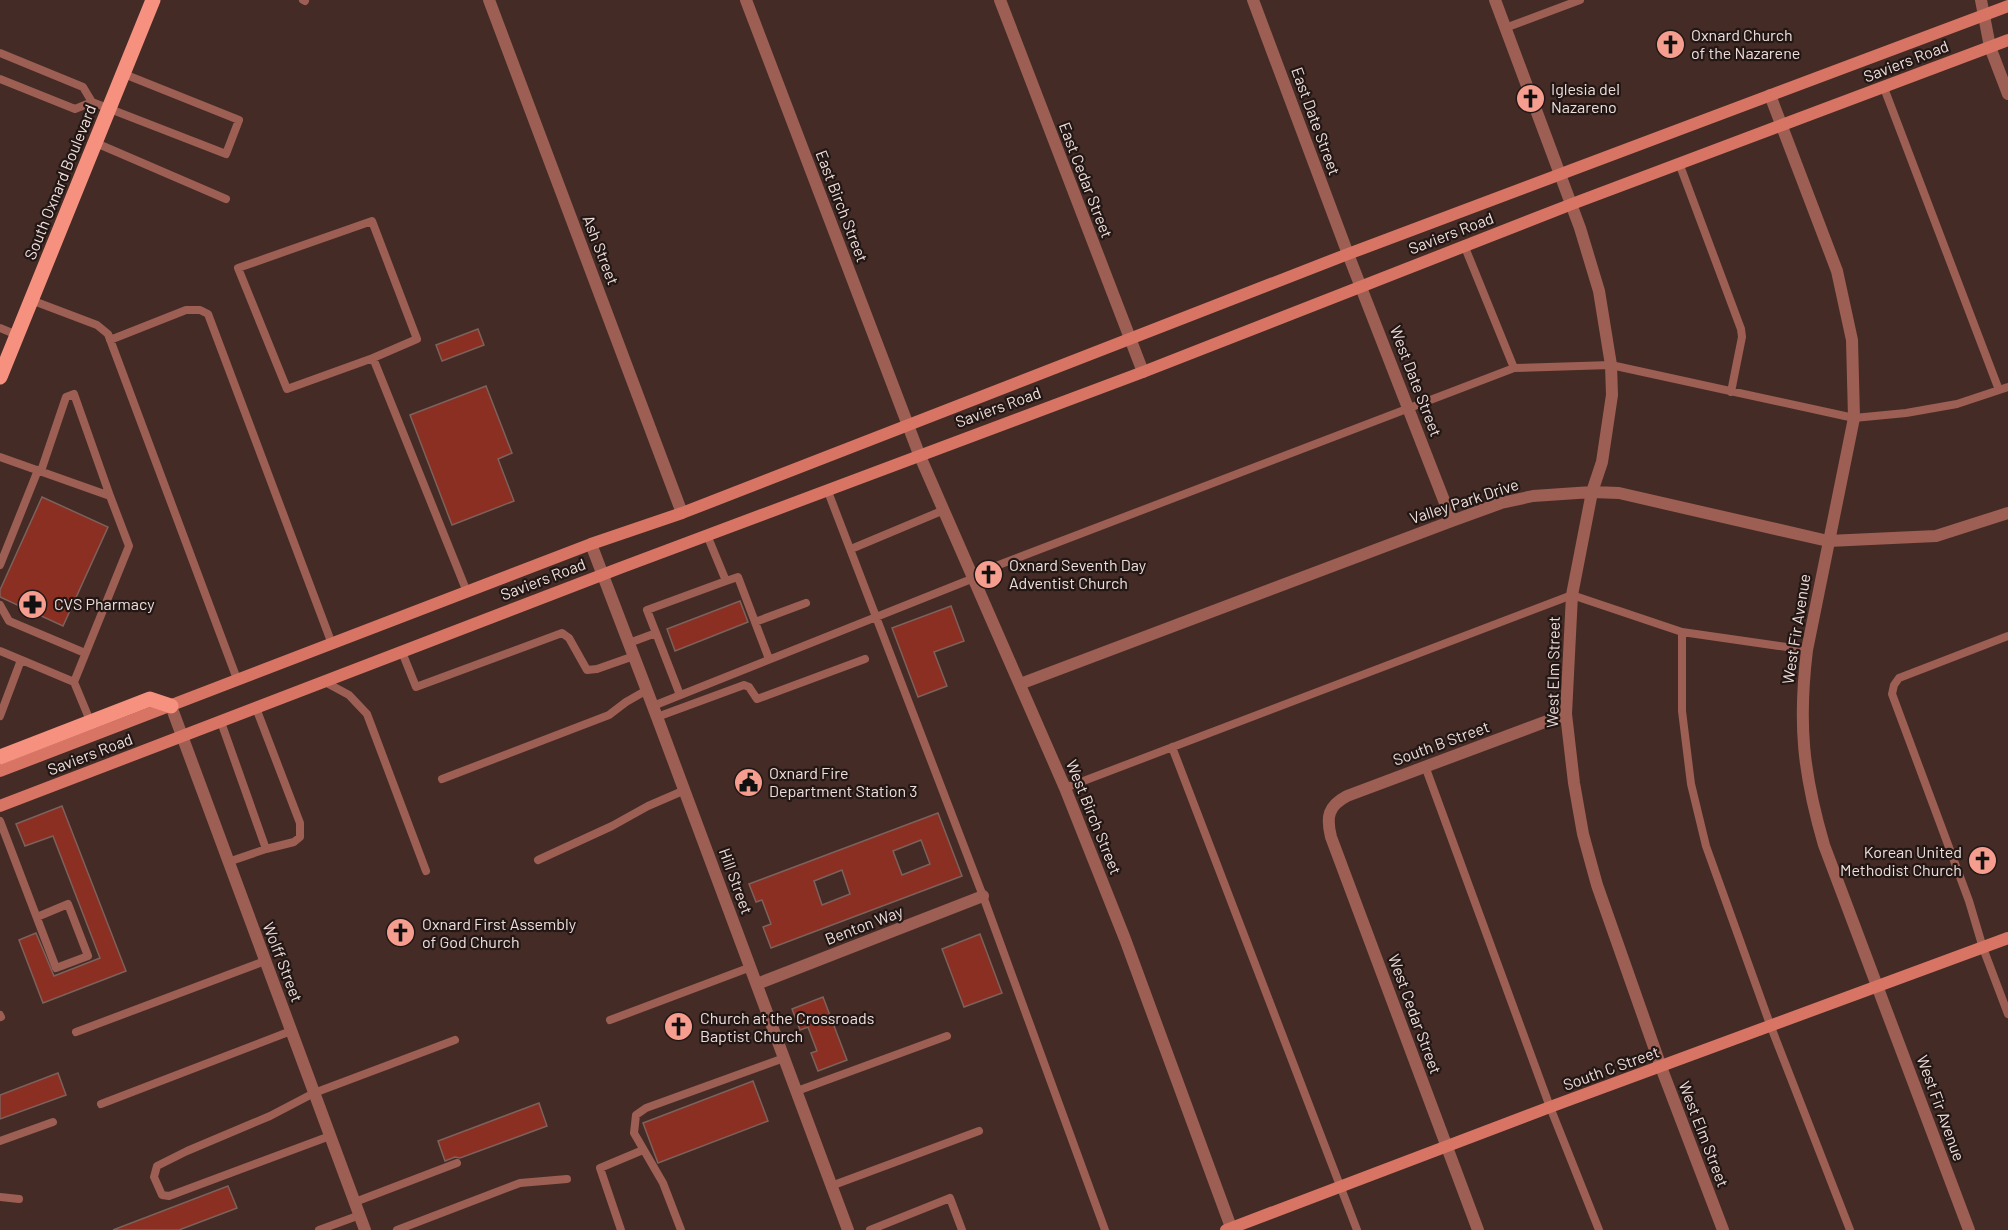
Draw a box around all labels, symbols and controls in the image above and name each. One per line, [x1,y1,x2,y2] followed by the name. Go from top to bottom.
[1691,25,1800,62] place label: Oxnard Church of the Nazarene
[1654,28,1686,60] church icon: Oxnard Church of the Nazarene
[1861,36,1951,85] street label: Saviers Road
[1288,64,1345,177] street label: East Date Street
[1551,79,1620,116] place label: Iglesia del Nazareno
[1514,82,1546,114] church icon: Iglesia del Nazareno
[20,101,99,262] street label: South Oxnard Boulevard
[1056,119,1117,240] street label: East Cedar Street
[812,147,873,264] street label: East Birch Street
[1406,208,1496,257] street label: Saviers Road
[580,212,623,287] street label: Ash Street
[1387,323,1446,439] street label: West Date Street
[952,382,1043,431] street label: Saviers Road
[1407,474,1521,527] street label: Valley Park Drive
[498,554,588,603] street label: Saviers Road
[1009,555,1147,592] place label: Oxnard Seventh Day Adventist Church
[972,558,1004,590] church icon: Oxnard Seventh Day Adventist Church
[1777,572,1814,685] street label: West Fir Avenue
[17,588,49,620] pharmacy icon: CVS Pharmacy
[54,594,155,613] place label: CVS Pharmacy
[1542,616,1563,728] street label: West Elm Street
[1390,716,1492,769] street label: South B Street
[45,729,135,778] street label: Saviers Road
[1063,757,1126,877] street label: West Birch Street
[769,763,918,800] place label: Oxnard Fire Department Station 3
[732,766,764,798] public building icon: Oxnard Fire Department Station 3
[1840,842,1962,879] place label: Korean United Methodist Church
[716,845,757,916] street label: Hill Street
[1967,845,1999,877] church icon: Korean United Methodist Church
[822,901,906,948] street label: Benton Way
[422,914,577,951] place label: Oxnard First Assembly of God Church
[385,917,417,949] church icon: Oxnard First Assembly of God Church
[260,919,307,1004] street label: Wolff Street
[1385,951,1446,1076] street label: West Cedar Street
[700,1008,874,1045] place label: Church at the Crossroads Baptist Church
[663,1011,695,1043] church icon: Church at the Crossroads Baptist Church
[1560,1041,1661,1094] street label: South C Street
[1913,1052,1969,1163] street label: West Fir Avenue
[1676,1078,1733,1189] street label: West Elm Street

